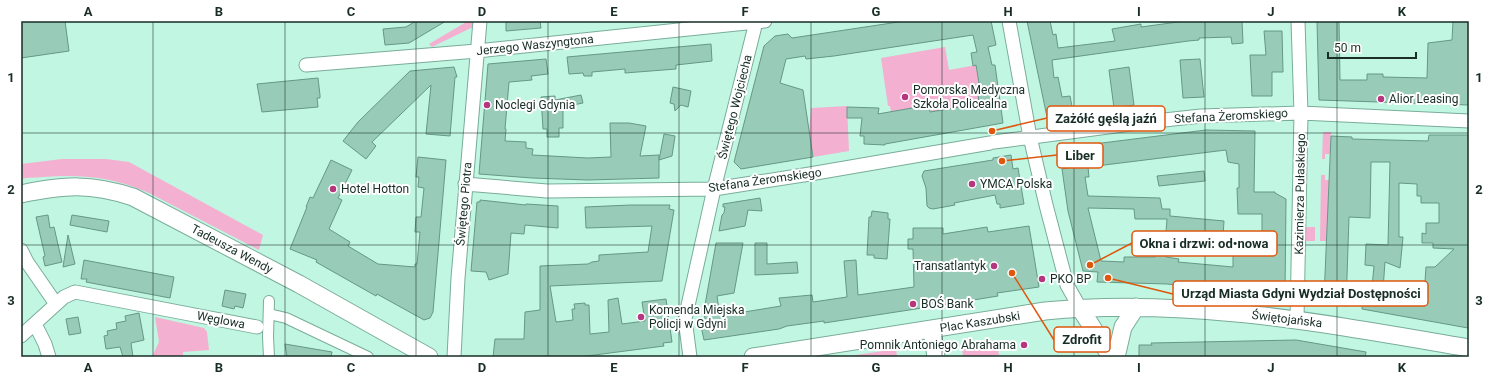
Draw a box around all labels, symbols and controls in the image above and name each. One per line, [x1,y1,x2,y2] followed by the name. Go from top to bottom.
[84,4,93,19] text: A
[215,4,223,19] text: B
[347,4,356,19] text: C
[478,4,486,19] text: D
[610,4,618,19] text: E
[741,4,749,19] text: F
[872,4,881,19] text: G
[1003,4,1013,19] text: H
[1137,4,1141,19] text: I
[1267,4,1275,19] text: J
[1398,4,1407,19] text: K
[476,32,594,58] street label: Jerzego Waszyngtona
[1328,34,1416,60] scale bar
[1334,41,1361,55] text: 50 m
[714,53,755,161] street label: Świętego Wojciecha
[7,70,15,85] text: 1
[1475,70,1483,85] text: 1
[913,83,1025,111] place label: Pomorska Medyczna Szkoła Policealna
[900,92,910,102] marker: Pomorska Medyczna Szkoła Policealna
[1389,92,1458,106] place label: Alior Leasing
[1376,94,1386,104] marker: Alior Leasing
[495,98,575,112] place label: Noclegi Gdynia
[482,100,492,110] marker: Noclegi Gdynia
[1174,105,1289,126] street label: Stefana Żeromskiego
[1047,106,1165,131] callout: Zażółć gęślą jaźń
[1055,111,1157,126] text: Zażółć gęślą jaźń
[1292,133,1308,255] street label: Kazimierza Pułaskiego
[1057,143,1103,168] callout: Liber
[1065,148,1095,163] text: Liber
[452,162,475,246] street label: Świętego Piotra
[707,164,823,195] street label: Stefana Żeromskiego
[980,177,1052,191] place label: YMCA Polska
[967,179,977,189] marker: YMCA Polska
[7,182,15,197] text: 2
[341,182,409,196] place label: Hotel Hotton
[1475,182,1483,197] text: 2
[328,184,338,194] marker: Hotel Hotton
[189,222,275,277] street label: Tadeusza Wendy
[1132,231,1277,256] callout: Okna i drzwi: od•nowa
[1139,236,1269,251] text: Okna i drzwi: od•nowa
[914,259,987,273] place label: Transatlantyk
[989,261,999,271] marker: Transatlantyk
[1050,272,1092,286] place label: PKO BP
[1037,274,1047,284] marker: PKO BP
[1173,281,1428,306] callout: Urząd Miasta Gdyni Wydział Dostępności
[1181,286,1421,301] text: Urząd Miasta Gdyni Wydział Dostępności
[7,293,15,308] text: 3
[1475,293,1483,308] text: 3
[921,296,974,311] place label: BOŚ Bank
[908,299,918,309] marker: BOŚ Bank
[649,303,744,331] place label: Komenda Miejska Policji w Gdyni
[1251,307,1323,330] street label: Świętojańska
[196,308,246,332] street label: Węglowa
[939,309,1021,335] street label: Plac Kaszubski
[636,312,646,322] marker: Komenda Miejska Policji w Gdyni
[1054,327,1110,352] callout: Zdrofit
[1062,332,1102,347] text: Zdrofit
[860,338,1016,352] place label: Pomnik Antoniego Abrahama
[1019,340,1029,350] marker: Pomnik Antoniego Abrahama
[84,360,93,375] text: A
[215,360,223,375] text: B
[347,360,356,375] text: C
[478,360,486,375] text: D
[610,360,618,375] text: E
[741,360,749,375] text: F
[872,360,881,375] text: G
[1003,360,1013,375] text: H
[1137,360,1141,375] text: I
[1267,360,1275,375] text: J
[1398,360,1407,375] text: K

